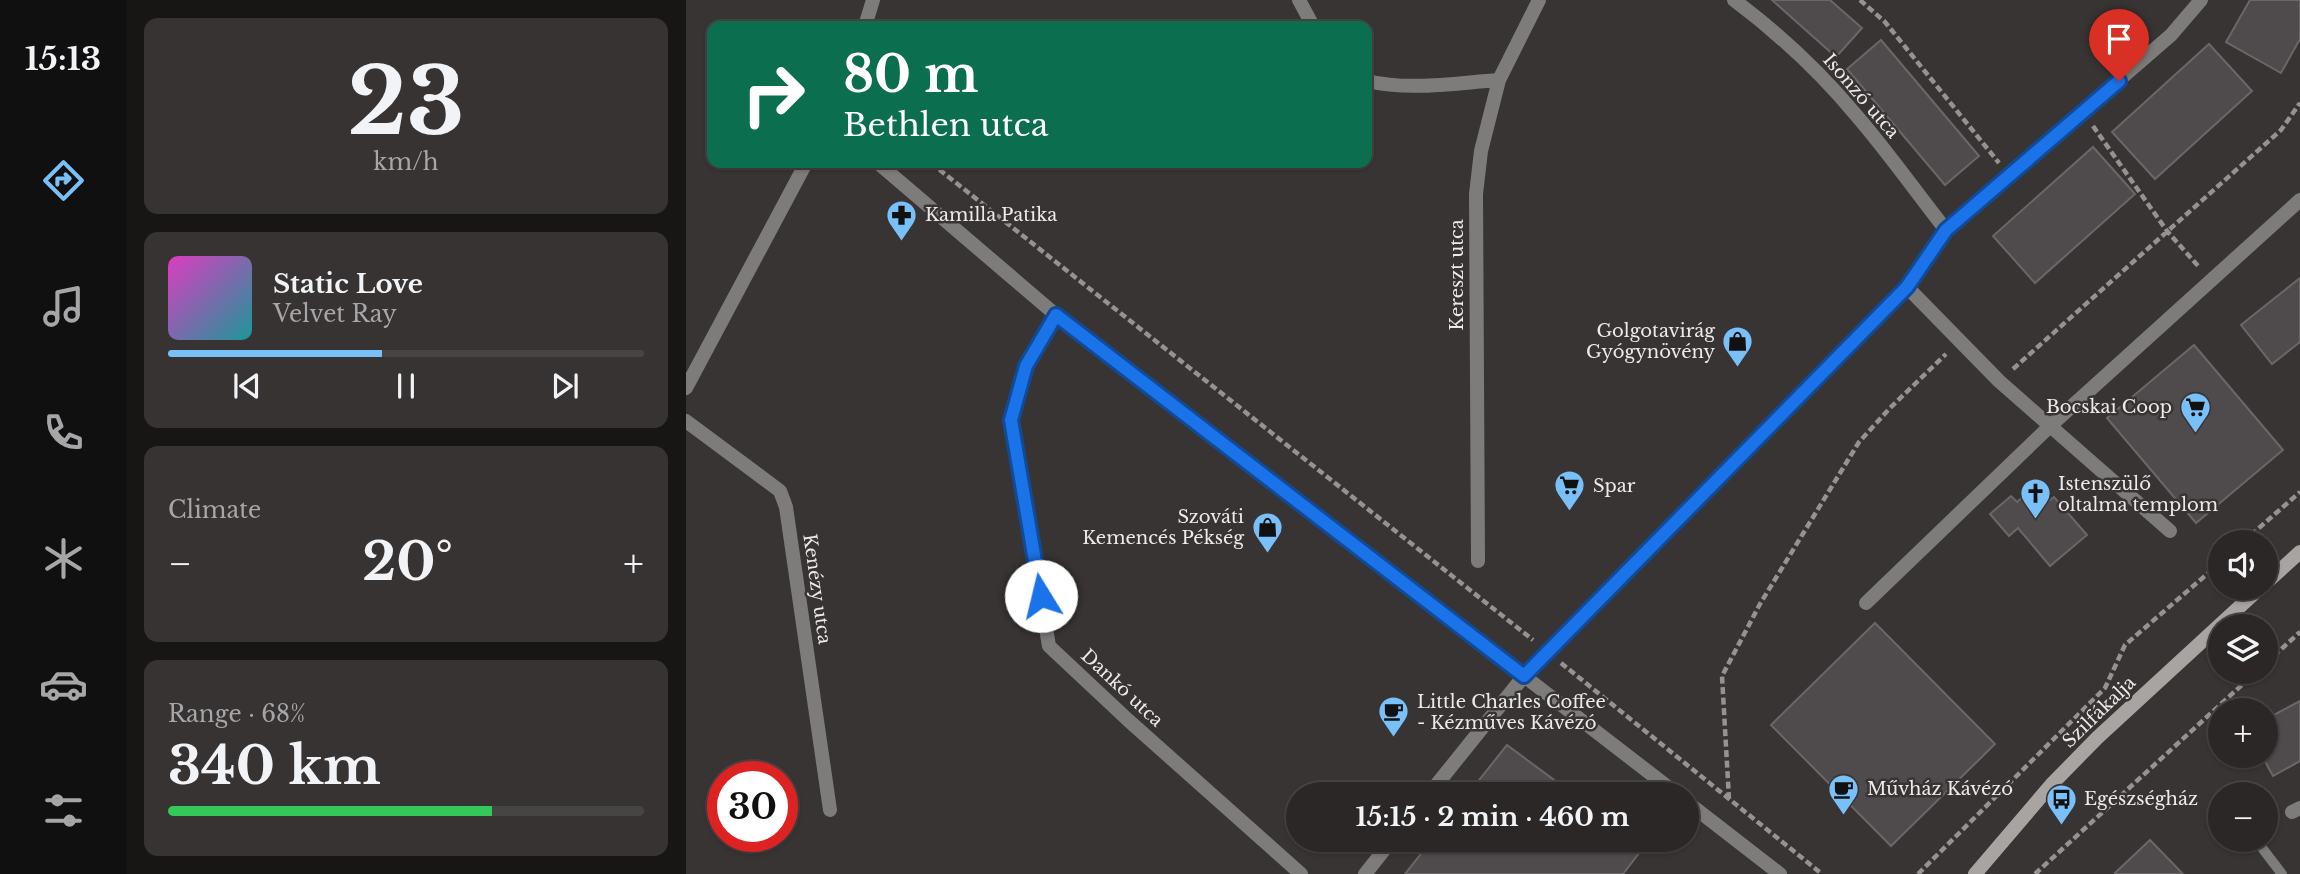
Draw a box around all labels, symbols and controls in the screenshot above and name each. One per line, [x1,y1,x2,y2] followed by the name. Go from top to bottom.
[2089,9,2149,81] pin
[2100,20,2138,58] icon: arrive
[25,39,101,79] text: 15:13
[843,44,978,105] text: 80 m
[347,46,465,159] text: 23
[728,49,819,140] icon: right
[1818,49,1904,143] street label: Isonzó utca
[843,105,1048,145] text: Bethlen utca
[373,148,439,176] text: km/h
[39,156,88,205] icon: directions
[885,198,919,242] pharmacy icon: Kamilla Patika
[925,204,1057,226] place label: Kamilla Patika
[1446,219,1468,331] street label: Kereszt utca
[273,268,423,300] text: Static Love
[39,282,88,331] icon: music
[273,300,397,328] text: Velvet Ray
[1586,320,1715,363] place label: Golgotavirág Gyógynövény
[1721,324,1755,368] shop icon: Golgotavirág Gyógynövény
[228,367,266,405] icon: previous
[387,367,425,405] icon: pause
[546,367,584,405] icon: next
[2178,390,2212,434] supermarket icon: Bocskai Coop
[2046,396,2172,418] place label: Bocskai Coop
[39,408,88,457] icon: phone
[1553,469,1587,513] supermarket icon: Spar
[2058,473,2218,516] place label: Istenszülő oltalma templom
[1593,475,1636,497] place label: Spar
[2018,477,2052,521] church icon: Istenszülő oltalma templom
[168,496,261,524] text: Climate
[1082,506,1244,549] place label: Szováti Kemencés Pékség
[1250,510,1284,554] shop icon: Szováti Kemencés Pékség
[362,530,453,594] text: 20°
[2208,530,2278,852] map controls
[2208,530,2278,600] button: sound
[798,532,836,646] street label: Kenézy utca
[39,534,88,583] icon: climate
[168,540,192,587] text: −
[623,540,644,587] text: +
[1004,559,1078,633] position arrow
[2208,614,2278,684] button: layers
[1076,644,1168,732] street label: Dankó utca
[39,660,88,709] icon: car
[2058,672,2140,752] street label: Szilfákalja
[1417,691,1606,734] place label: Little Charles Coffee - Kézműves Kávézó
[1377,695,1411,739] cafe icon: Little Charles Coffee - Kézműves Kávézó
[2208,698,2278,768] button: +
[168,700,305,728] text: Range · 68%
[168,734,381,798] text: 340 km
[707,761,798,852] speed limit sign: 30
[1827,772,1861,816] cafe icon: Művház Kávézó
[1867,778,2013,800] place label: Művház Kávézó
[2044,782,2078,826] bus stop icon: Egészségház
[2208,782,2278,852] button: −
[39,786,88,835] icon: filters
[2084,788,2198,810] place label: Egészségház
[1355,801,1630,833] text: 15:15 · 2 min · 460 m

